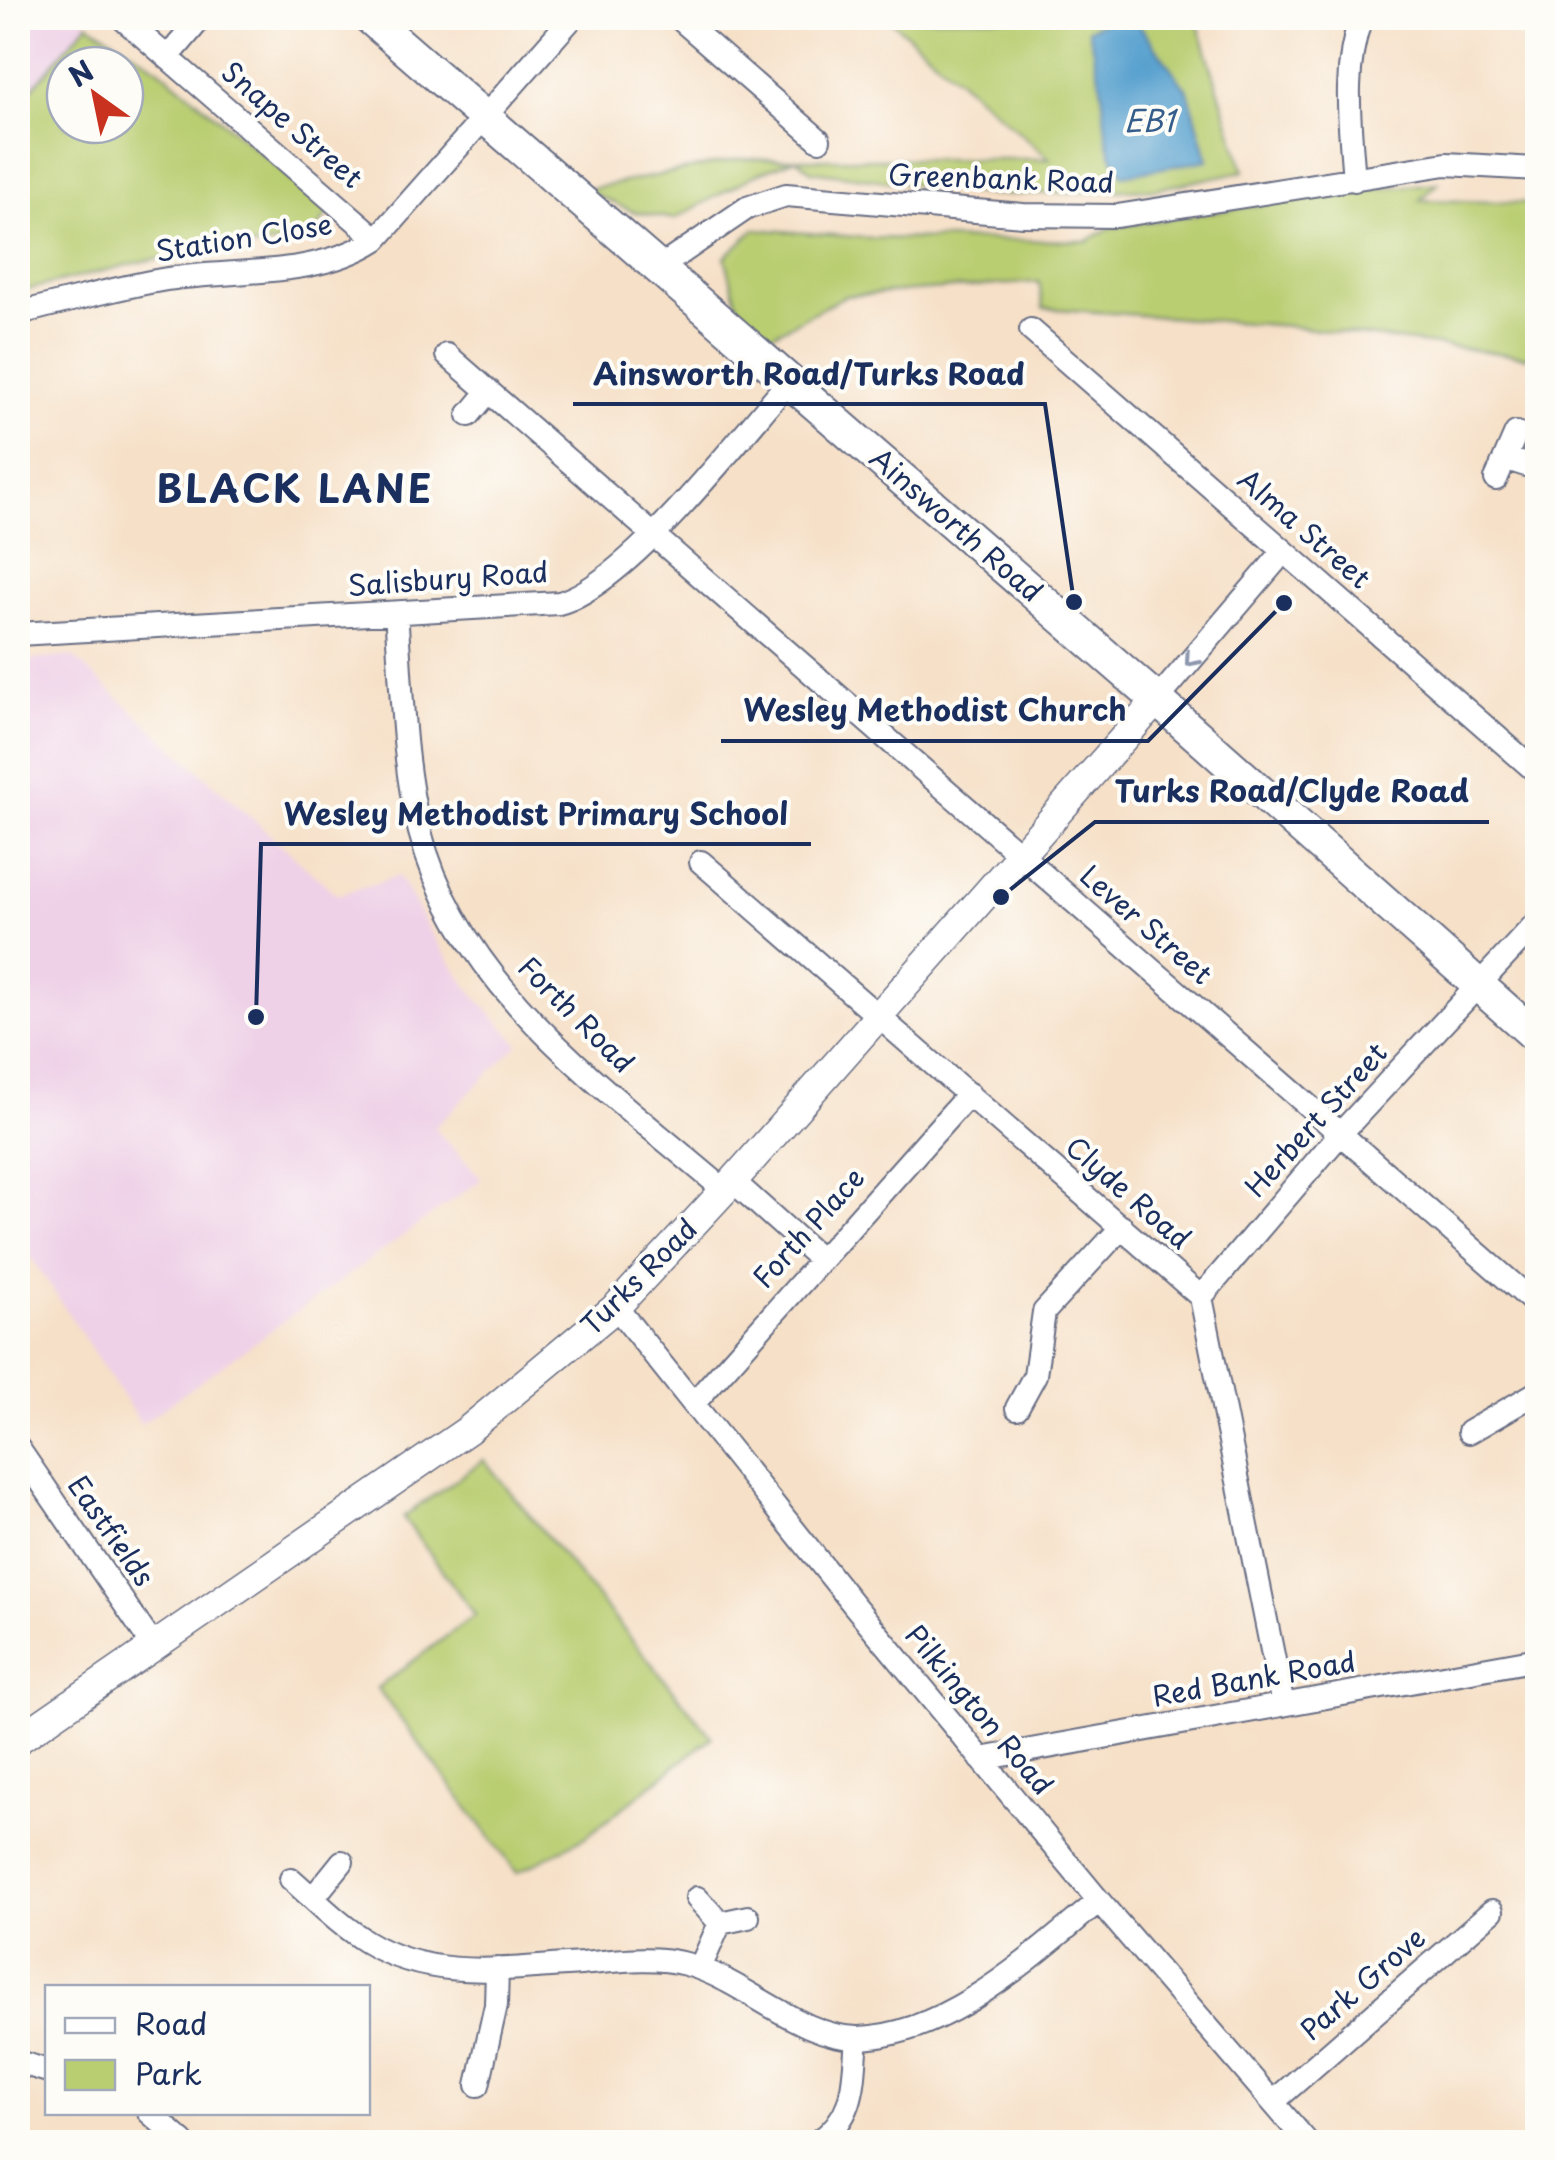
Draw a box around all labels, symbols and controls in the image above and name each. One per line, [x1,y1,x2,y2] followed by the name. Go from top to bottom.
[45,45,145,145] north arrow
[60,49,102,97] text: N
[213,50,373,198] street label: Snape Street
[1124,97,1179,142] water label: EB1
[887,152,1115,203] street label: Greenbank Road
[152,201,335,272] street label: Station Close
[573,344,1045,404] callout: Ainsworth Road/Turks Road
[593,350,1025,395] text: Ainsworth Road/Turks Road
[861,436,1053,611] street label: Ainsworth Road
[1229,458,1381,598] street label: Alma Street
[156,459,434,516] district label: BLACK LANE
[346,549,549,606] street label: Salisbury Road
[1184,648,1202,667] one-way arrow
[721,681,1148,741] callout: Wesley Methodist Church
[743,686,1127,731] text: Wesley Methodist Church
[1095,762,1489,822] callout: Turks Road/Clyde Road
[1114,767,1470,812] text: Turks Road/Clyde Road
[261,784,811,844] callout: Wesley Methodist Primary School
[284,790,788,835] text: Wesley Methodist Primary School
[1071,854,1223,994] street label: Lever Street
[509,946,645,1082] street label: Forth Road
[1234,1032,1396,1206] street label: Herbert Street
[1057,1125,1201,1259] street label: Clyde Road
[742,1157,874,1297] street label: Forth Place
[570,1208,706,1344] street label: Turks Road
[58,1466,166,1594] street label: Eastfields
[896,1614,1065,1804] street label: Pilkington Road
[1149,1639,1359,1717] street label: Red Bank Road
[1290,1916,1434,2050] street label: Park Grove
[45,1985,370,2115] legend
[135,2000,208,2045] text: Road
[135,2050,202,2095] text: Park

